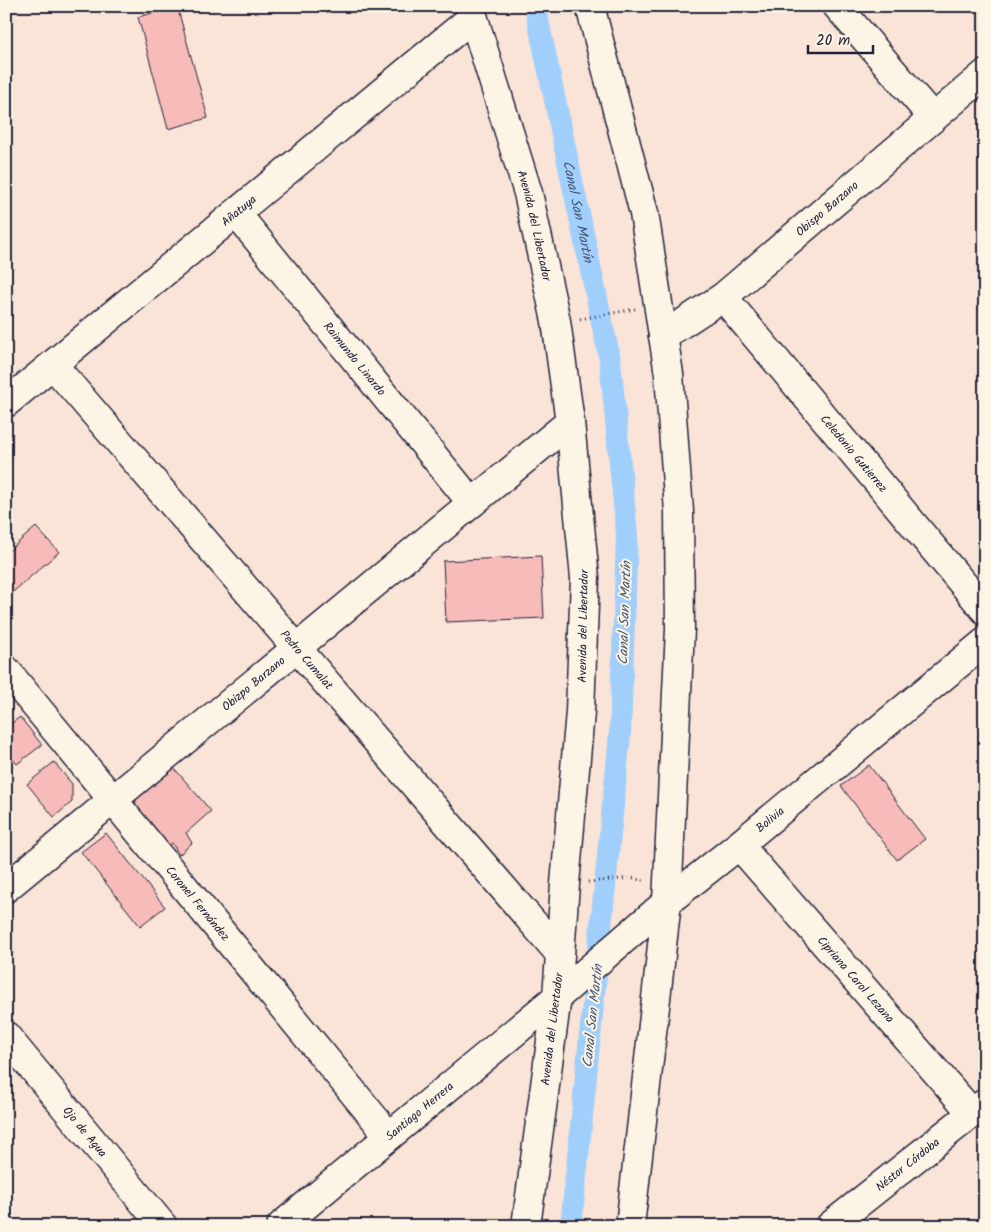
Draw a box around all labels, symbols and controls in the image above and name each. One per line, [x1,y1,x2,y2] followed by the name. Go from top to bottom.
[808,22,874,54] scale bar
[816,29,850,53] text: 20 m
[556,159,599,266] water label: Canal San Martín
[511,168,556,284] street label: Avenida del Libertador
[791,177,863,241] street label: Obispo Barzano
[217,190,261,231] street label: Añatuya
[318,318,390,400] street label: Raimundo Linardo
[815,411,892,497] street label: Celedonio Gutierrez
[612,559,638,665] water label: Canal San Martín
[573,568,594,683] street label: Avenida del Libertador
[275,626,338,694] street label: Pedro Cumalat
[218,652,290,716] street label: Obizpo Barzano
[752,802,789,837] street label: Bolivia
[161,862,234,945] street label: Coronel Fernández
[812,932,899,1028] street label: Cipriana Carol Lezana
[577,962,610,1069] water label: Canal San Martín
[536,971,569,1086] street label: Avenida del Libertador
[381,1077,459,1146] street label: Santiago Herrera
[58,1102,112,1162] street label: Ojo de Agua
[872,1133,944,1196] street label: Néstor Córdoba

